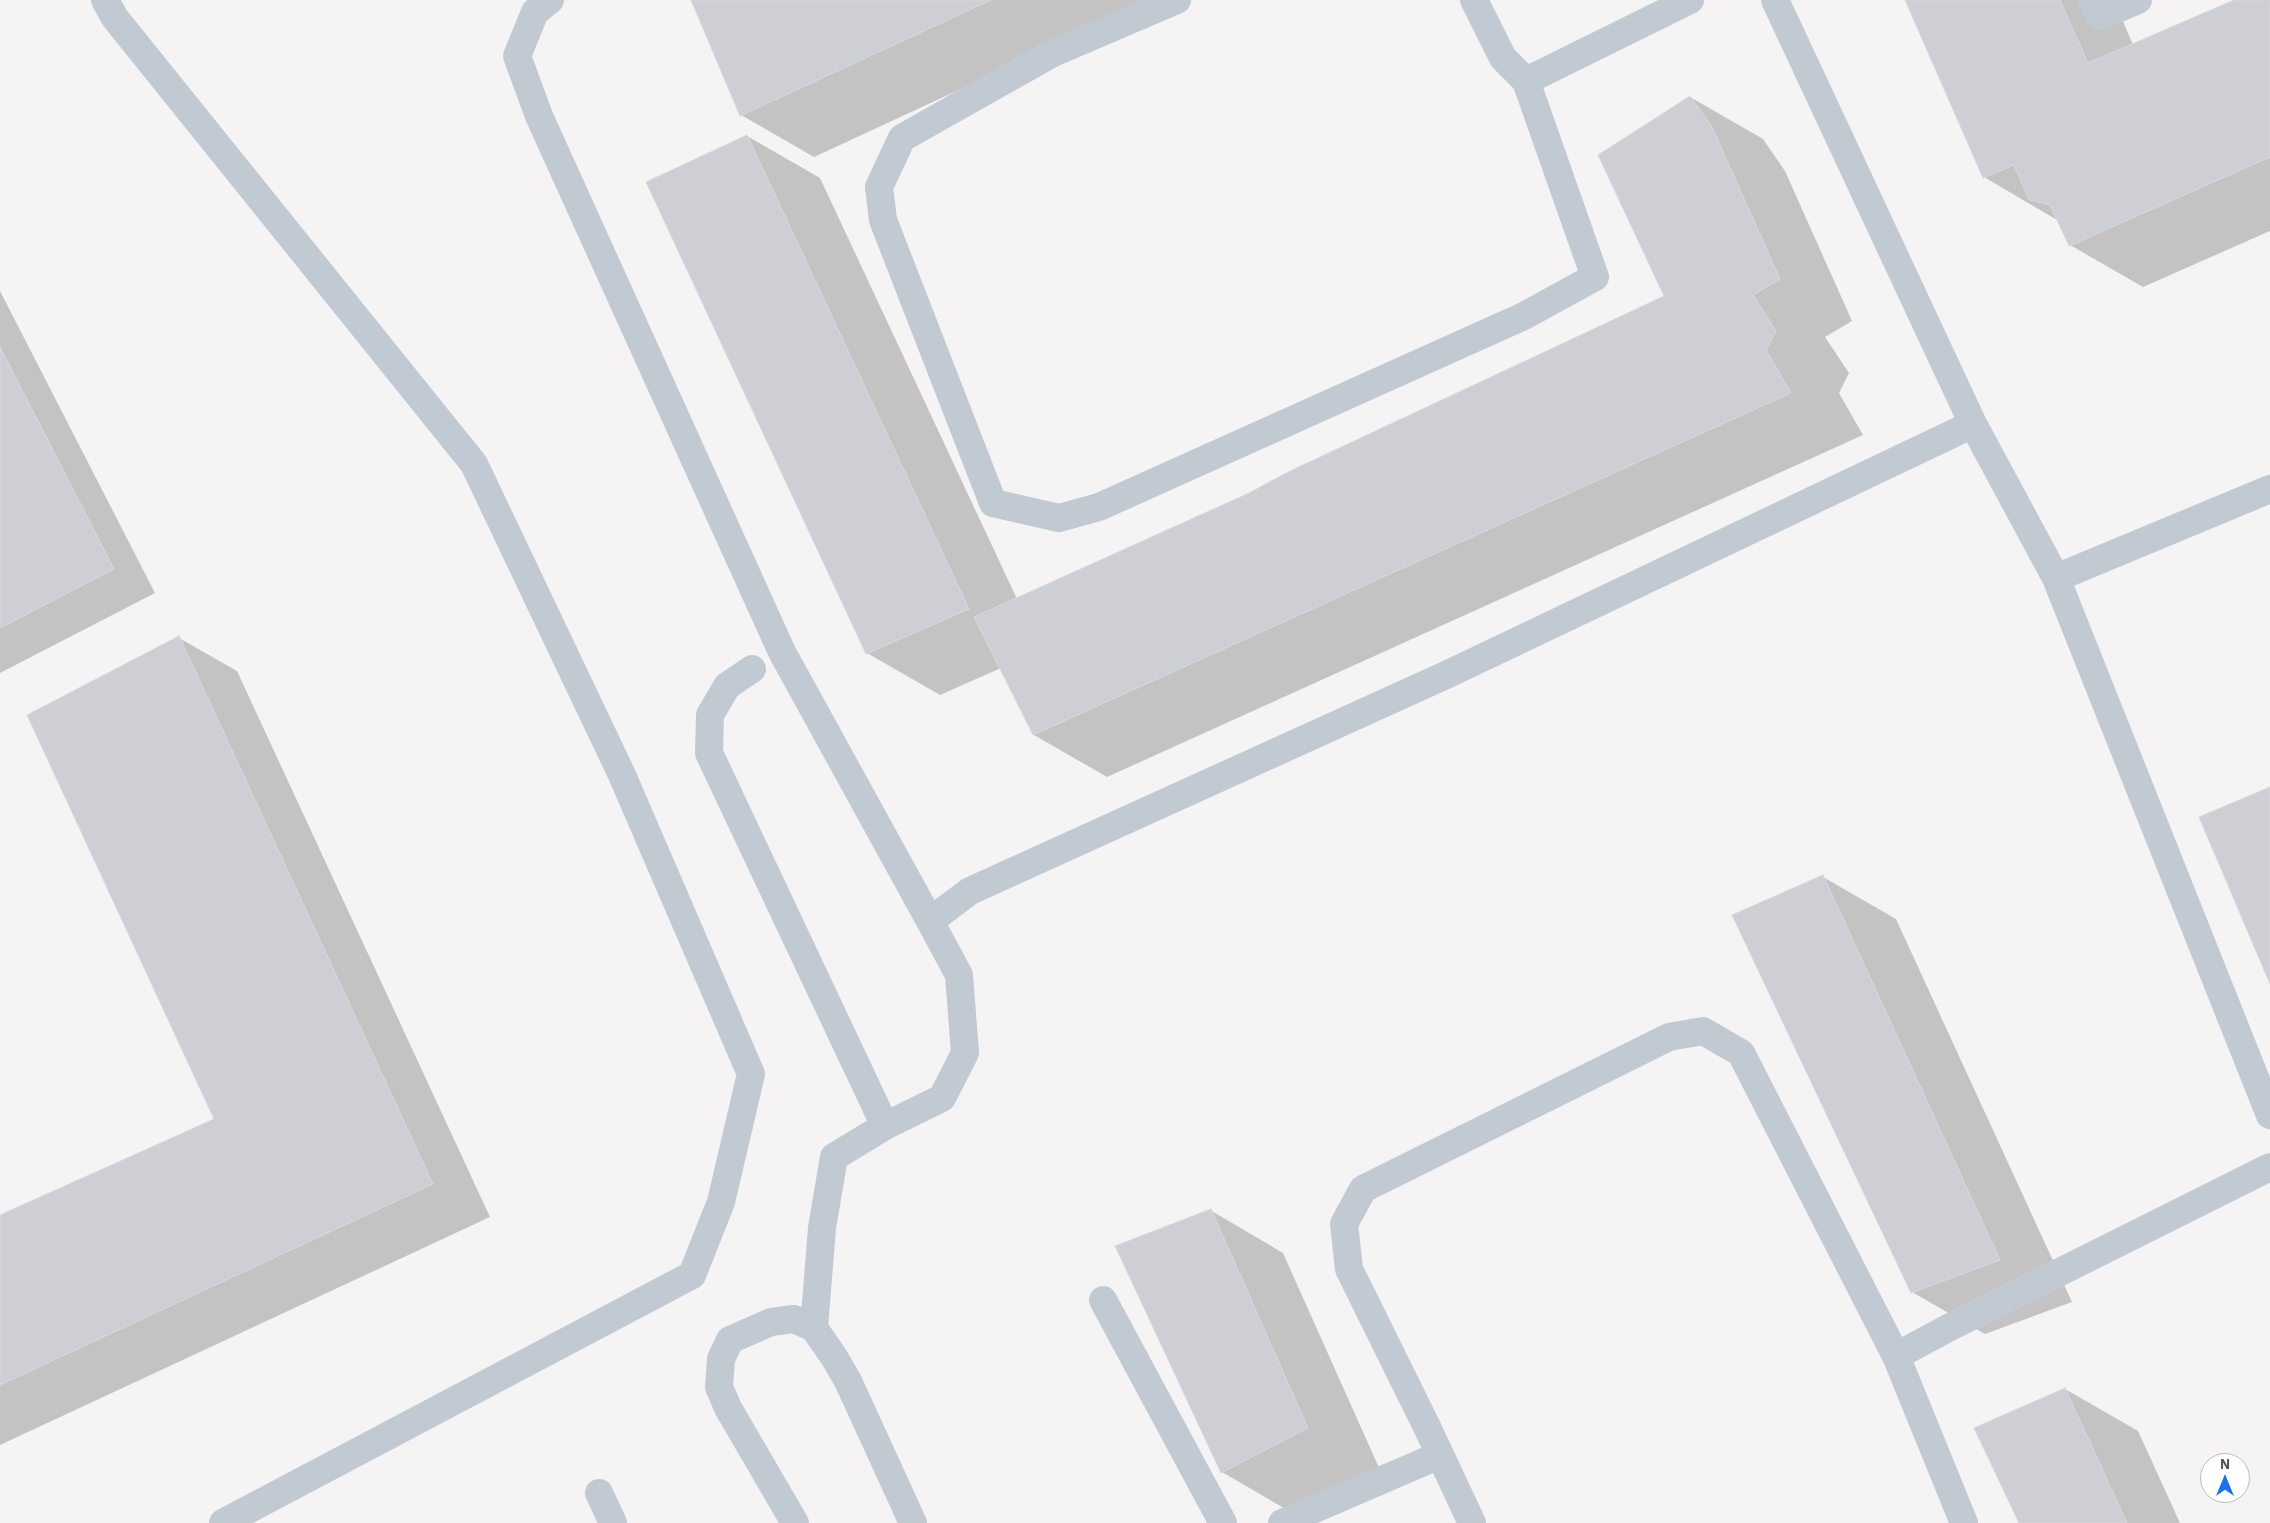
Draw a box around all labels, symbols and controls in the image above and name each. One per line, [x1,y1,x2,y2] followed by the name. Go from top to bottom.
[2200,1453,2250,1503] north arrow
[2220,1455,2230,1473] text: N

